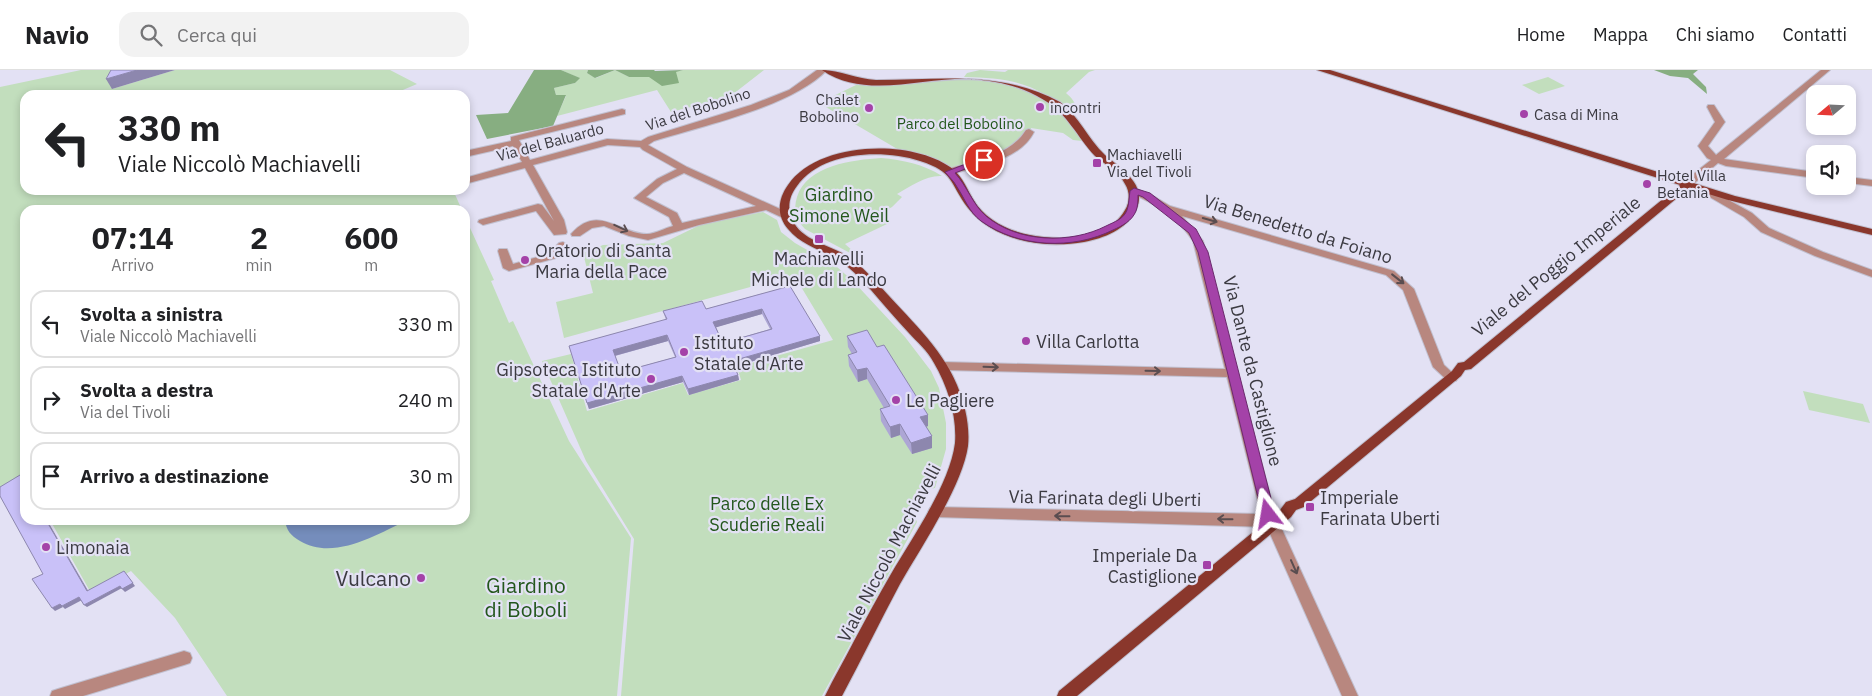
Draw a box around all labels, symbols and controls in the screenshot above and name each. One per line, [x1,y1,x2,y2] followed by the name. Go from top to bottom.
[119,12,469,57] search box
[25,19,89,51] text: Navio
[137,21,165,49] icon: search
[177,23,257,47] text: Cerca qui
[1517,23,1565,46] text: Home
[1593,23,1648,46] text: Mappa
[1676,23,1755,46] text: Chi siamo
[1783,23,1847,46] text: Contatti
[643,83,753,135] street label: Via del Bobolino
[1806,85,1856,135] north arrow
[1806,85,1856,195] map controls
[799,90,859,126] place label: Chalet Bobolino
[1050,98,1101,117] place label: incontri
[1034,101,1046,113] marker: incontri
[863,102,875,114] marker: Chalet Bobolino
[118,105,221,151] text: 330 m
[1534,105,1619,124] place label: Casa di Mina
[1518,108,1530,120] marker: Casa di Mina
[35,110,100,175] icon: left
[897,114,1023,133] park label: Parco del Bobolino
[494,119,606,165] street label: Via del Baluardo
[963,139,1005,181] pin
[1107,145,1192,181] place label: Machiavelli Via del Tivoli
[1806,145,1856,195] button: sound
[970,146,998,174] icon: arrive
[118,149,361,178] text: Viale Niccolò Machiavelli
[1091,157,1103,169] marker: Machiavelli Via del Tivoli
[1657,166,1726,202] place label: Hotel Villa Betania
[1641,178,1653,190] marker: Hotel Villa Betania
[789,183,889,227] park label: Giardino Simone Weil
[1201,189,1395,269] street label: Via Benedetto da Foiano
[1467,191,1645,341] street label: Viale del Poggio Imperiale
[1202,216,1218,226] one-way arrow
[92,218,174,257] text: 07:14
[250,218,268,257] text: 2
[344,218,398,257] text: 600
[613,224,628,234] one-way arrow
[813,233,825,245] marker: Machiavelli Michele di Lando
[535,239,671,283] place label: Oratorio di Santa Maria della Pace
[751,247,887,291] place label: Machiavelli Michele di Lando
[519,254,531,266] marker: Oratorio di Santa Maria della Pace
[111,255,154,275] text: Arrivo
[245,255,272,275] text: min
[364,255,378,275] text: m
[1218,273,1288,469] street label: Via Dante da Castiglione
[1391,274,1404,285] one-way arrow
[80,302,223,326] text: Svolta a sinistra
[37,310,65,338] icon: left
[398,312,453,336] text: 330 m
[80,326,257,346] text: Viale Niccolò Machiavelli
[1036,330,1140,353] place label: Villa Carlotta
[694,331,804,375] place label: Istituto Statale d'Arte
[1020,335,1032,347] marker: Villa Carlotta
[678,346,690,358] marker: Istituto Statale d'Arte
[496,358,641,402] place label: Gipsoteca Istituto Statale d'Arte
[983,362,999,371] one-way arrow
[1145,366,1161,375] one-way arrow
[645,373,657,385] marker: Gipsoteca Istituto Statale d'Arte
[80,378,213,402] text: Svolta a destra
[37,386,65,414] icon: right
[398,388,453,412] text: 240 m
[906,389,995,412] place label: Le Pagliere
[890,394,902,406] marker: Le Pagliere
[80,402,170,422] text: Via del Tivoli
[832,460,946,646] street label: Viale Niccolò Machiavelli
[37,462,65,490] icon: arrive
[80,464,269,488] text: Arrivo a destinazione
[409,464,453,488] text: 30 m
[1008,485,1202,511] street label: Via Farinata degli Uberti
[1320,486,1440,530] place label: Imperiale Farinata Uberti
[1241,487,1293,539] position arrow
[709,492,825,536] park label: Parco delle Ex Scuderie Reali
[1304,501,1316,513] marker: Imperiale Farinata Uberti
[1055,511,1071,521] one-way arrow
[1217,514,1234,524] one-way arrow
[56,536,130,559] place label: Limonaia
[40,541,52,553] marker: Limonaia
[1092,544,1197,588] place label: Imperiale Da Castiglione
[1201,559,1213,571] marker: Imperiale Da Castiglione
[1289,559,1299,574] one-way arrow
[336,564,411,592] place label: Vulcano
[485,571,567,623] park label: Giardino di Boboli
[415,572,427,584] marker: Vulcano

